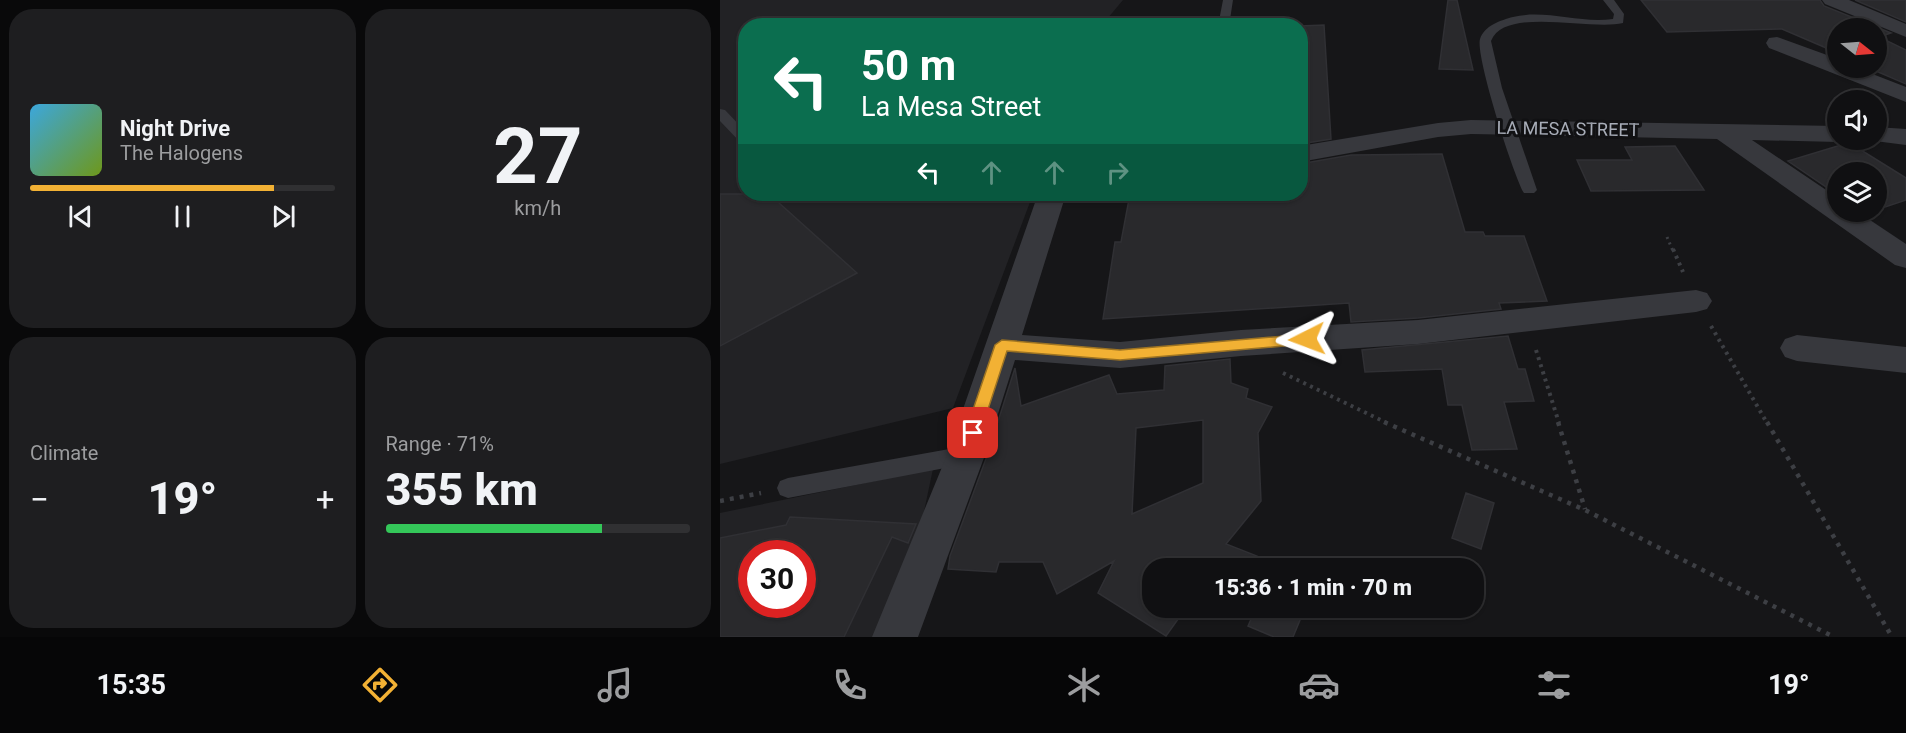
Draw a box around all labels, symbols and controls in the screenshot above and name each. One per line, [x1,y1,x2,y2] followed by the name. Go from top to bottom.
[1827,18,1887,78] north arrow
[1827,18,1887,222] map controls
[861,41,956,90] text: 50 m
[762,42,840,120] icon: left
[1827,90,1887,150] button: sound
[861,91,1041,123] text: La Mesa Street
[493,111,583,202] text: 27
[120,116,230,141] text: Night Drive
[1496,117,1640,140] street label: LA MESA STREET
[120,141,243,165] text: The Halogens
[912,156,945,189] icon: left
[975,156,1008,189] icon: ahead
[1038,156,1071,189] icon: ahead
[1101,156,1134,189] icon: right
[1827,162,1887,222] button: layers
[514,196,561,220] text: km/h
[64,200,97,233] icon: previous
[166,200,199,233] icon: pause
[267,200,300,233] icon: next
[1275,307,1339,371] position arrow
[947,407,998,458] pin
[956,416,989,449] icon: arrive
[386,432,494,456] text: Range · 71%
[30,441,98,465] text: Climate
[386,463,538,516] text: 355 km
[148,472,217,525] text: 19°
[30,480,49,519] text: −
[316,480,335,519] text: +
[738,540,816,618] speed limit sign: 30
[1214,575,1412,600] text: 15:36 · 1 min · 70 m
[359,664,401,706] icon: directions
[594,664,636,706] icon: music
[829,664,871,706] icon: phone
[1063,664,1105,706] icon: climate
[1298,664,1340,706] icon: car
[1533,664,1575,706] icon: filters
[96,669,166,701] text: 15:35
[1768,669,1810,701] text: 19°

